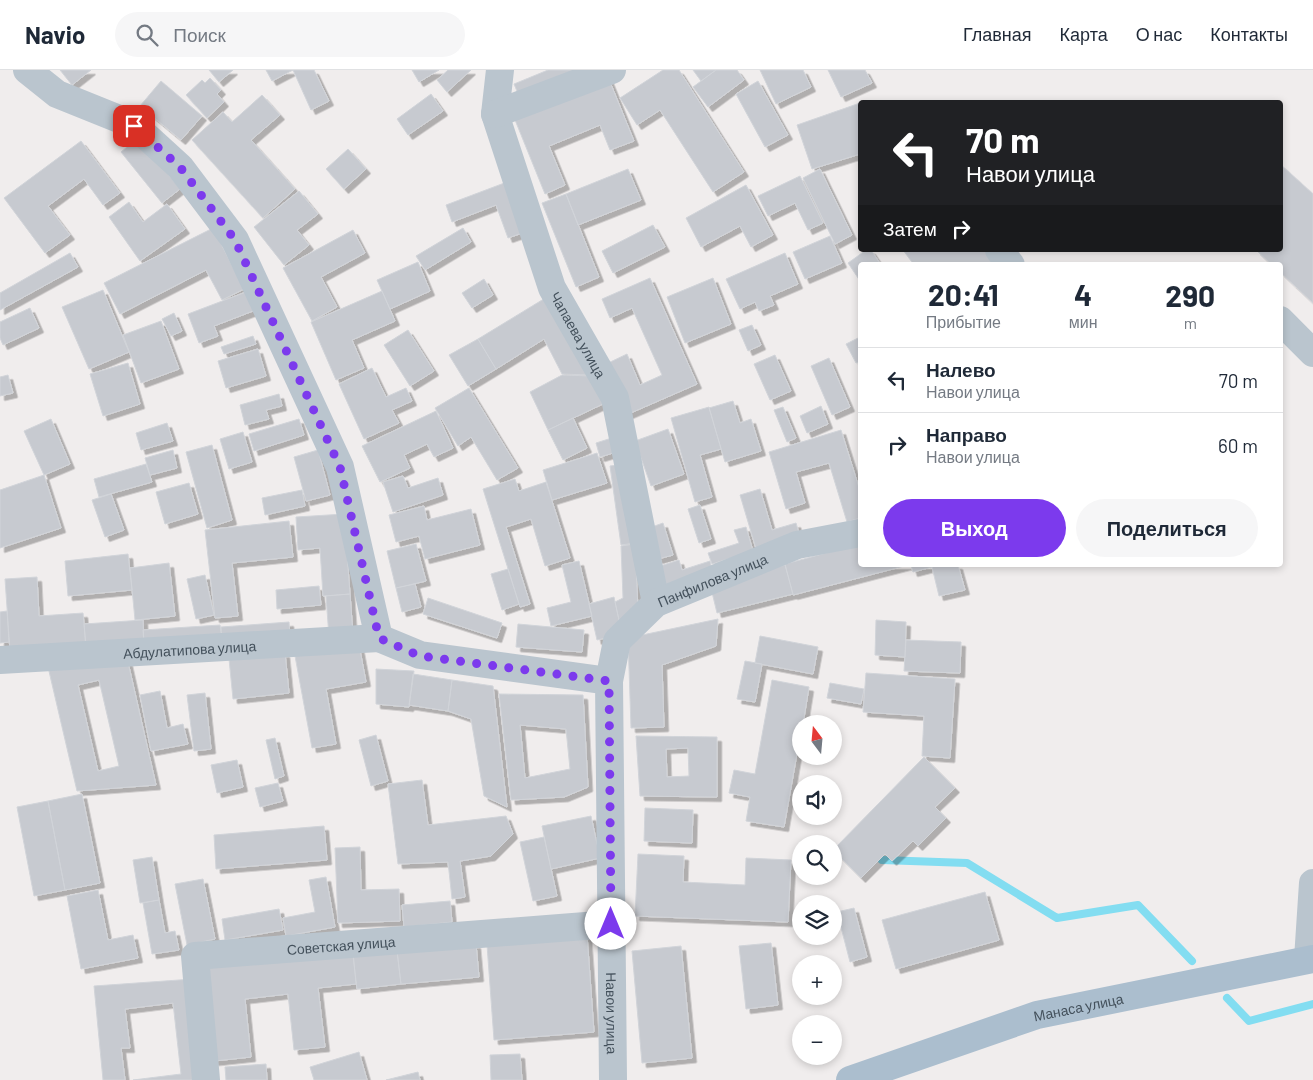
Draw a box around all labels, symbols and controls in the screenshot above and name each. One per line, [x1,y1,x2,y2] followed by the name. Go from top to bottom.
[115,12,465,57] search box
[25,20,85,49] text: Navio
[133,21,161,49] icon: search
[173,23,226,46] text: Поиск
[963,23,1032,45] text: Главная
[1060,23,1108,45] text: Карта
[1136,23,1182,45] text: О нас
[1210,23,1288,45] text: Контакты
[113,105,155,147] pin
[120,112,148,140] icon: arrive
[966,118,1040,160] text: 70 m
[883,120,948,185] icon: left
[966,160,1095,186] text: Навои улица
[947,215,975,243] icon: right
[883,217,937,240] text: Затем
[928,276,999,312] text: 20:41
[1074,276,1092,312] text: 4
[1165,277,1215,313] text: 290
[547,288,610,381] street label: Чапаева улица
[926,312,1001,331] text: Прибытие
[1069,312,1098,331] text: мин
[1184,313,1197,332] text: m
[926,358,996,381] text: Налево
[883,366,911,394] icon: left
[1219,369,1258,392] text: 70 m
[926,382,1020,401] text: Навои улица
[926,423,1007,446] text: Направо
[883,431,911,459] icon: right
[1218,434,1258,457] text: 60 m
[926,447,1020,466] text: Навои улица
[883,499,1066,557] button: Выход
[1076,499,1258,557] button: Поделиться
[655,550,770,610] street label: Панфилова улица
[123,637,257,661] street label: Абдулатипова улица
[792,715,842,765] north arrow
[792,715,842,1065] map controls
[792,775,842,825] button: sound
[792,835,842,885] button: search
[792,895,842,945] button: layers
[584,897,636,949] position arrow
[286,932,396,957] street label: Советская улица
[792,955,842,1005] button: +
[603,972,621,1055] street label: Навои улица
[1032,989,1125,1024] street label: Манаса улица
[792,1015,842,1065] button: −

